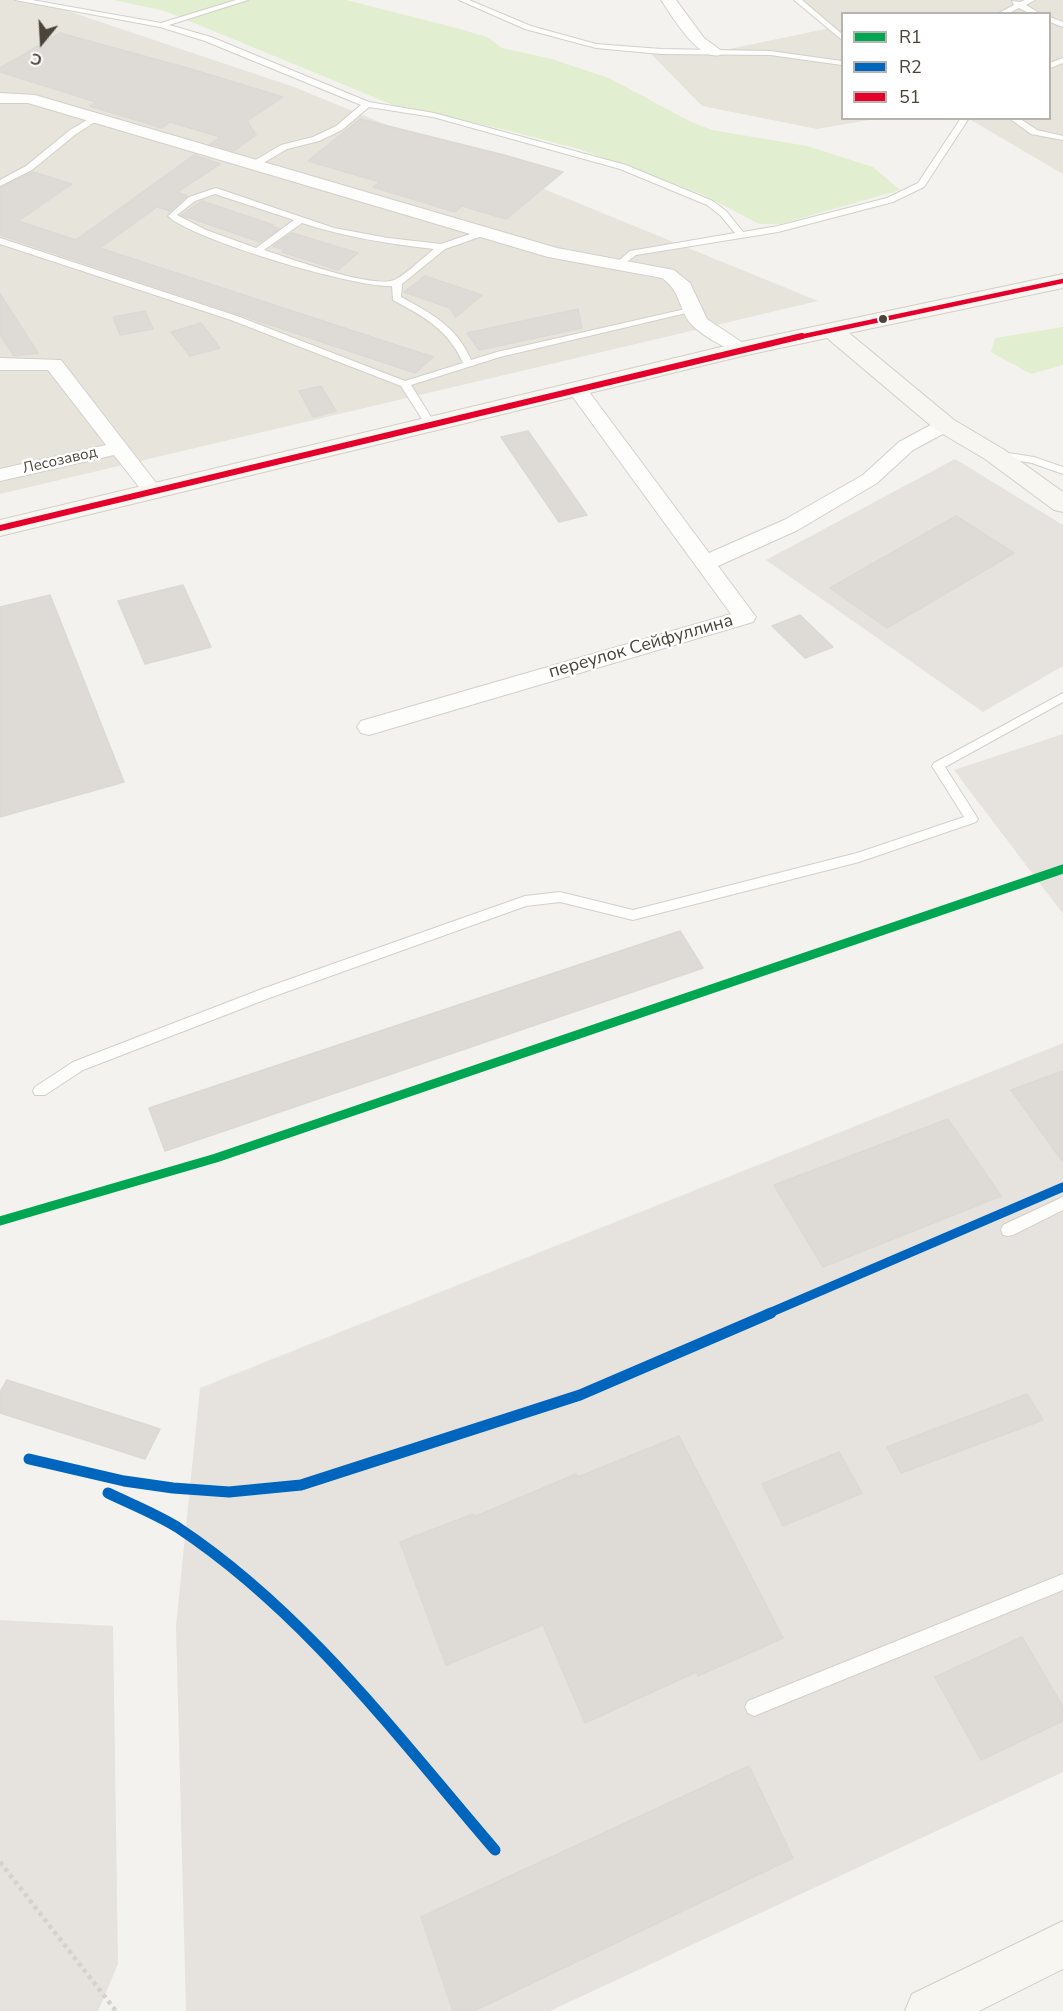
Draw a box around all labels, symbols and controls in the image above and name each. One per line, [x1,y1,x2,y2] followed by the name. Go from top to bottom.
[12,12,72,72] north arrow
[841,12,1051,120] legend
[899,25,922,49] text: R1
[28,47,45,71] text: С
[899,55,922,79] text: R2
[899,85,921,109] text: 51
[877,313,889,325] unlabelled marker
[21,444,99,478] street label: Лесозавод
[546,610,736,684] street label: переулок Сейфуллина

